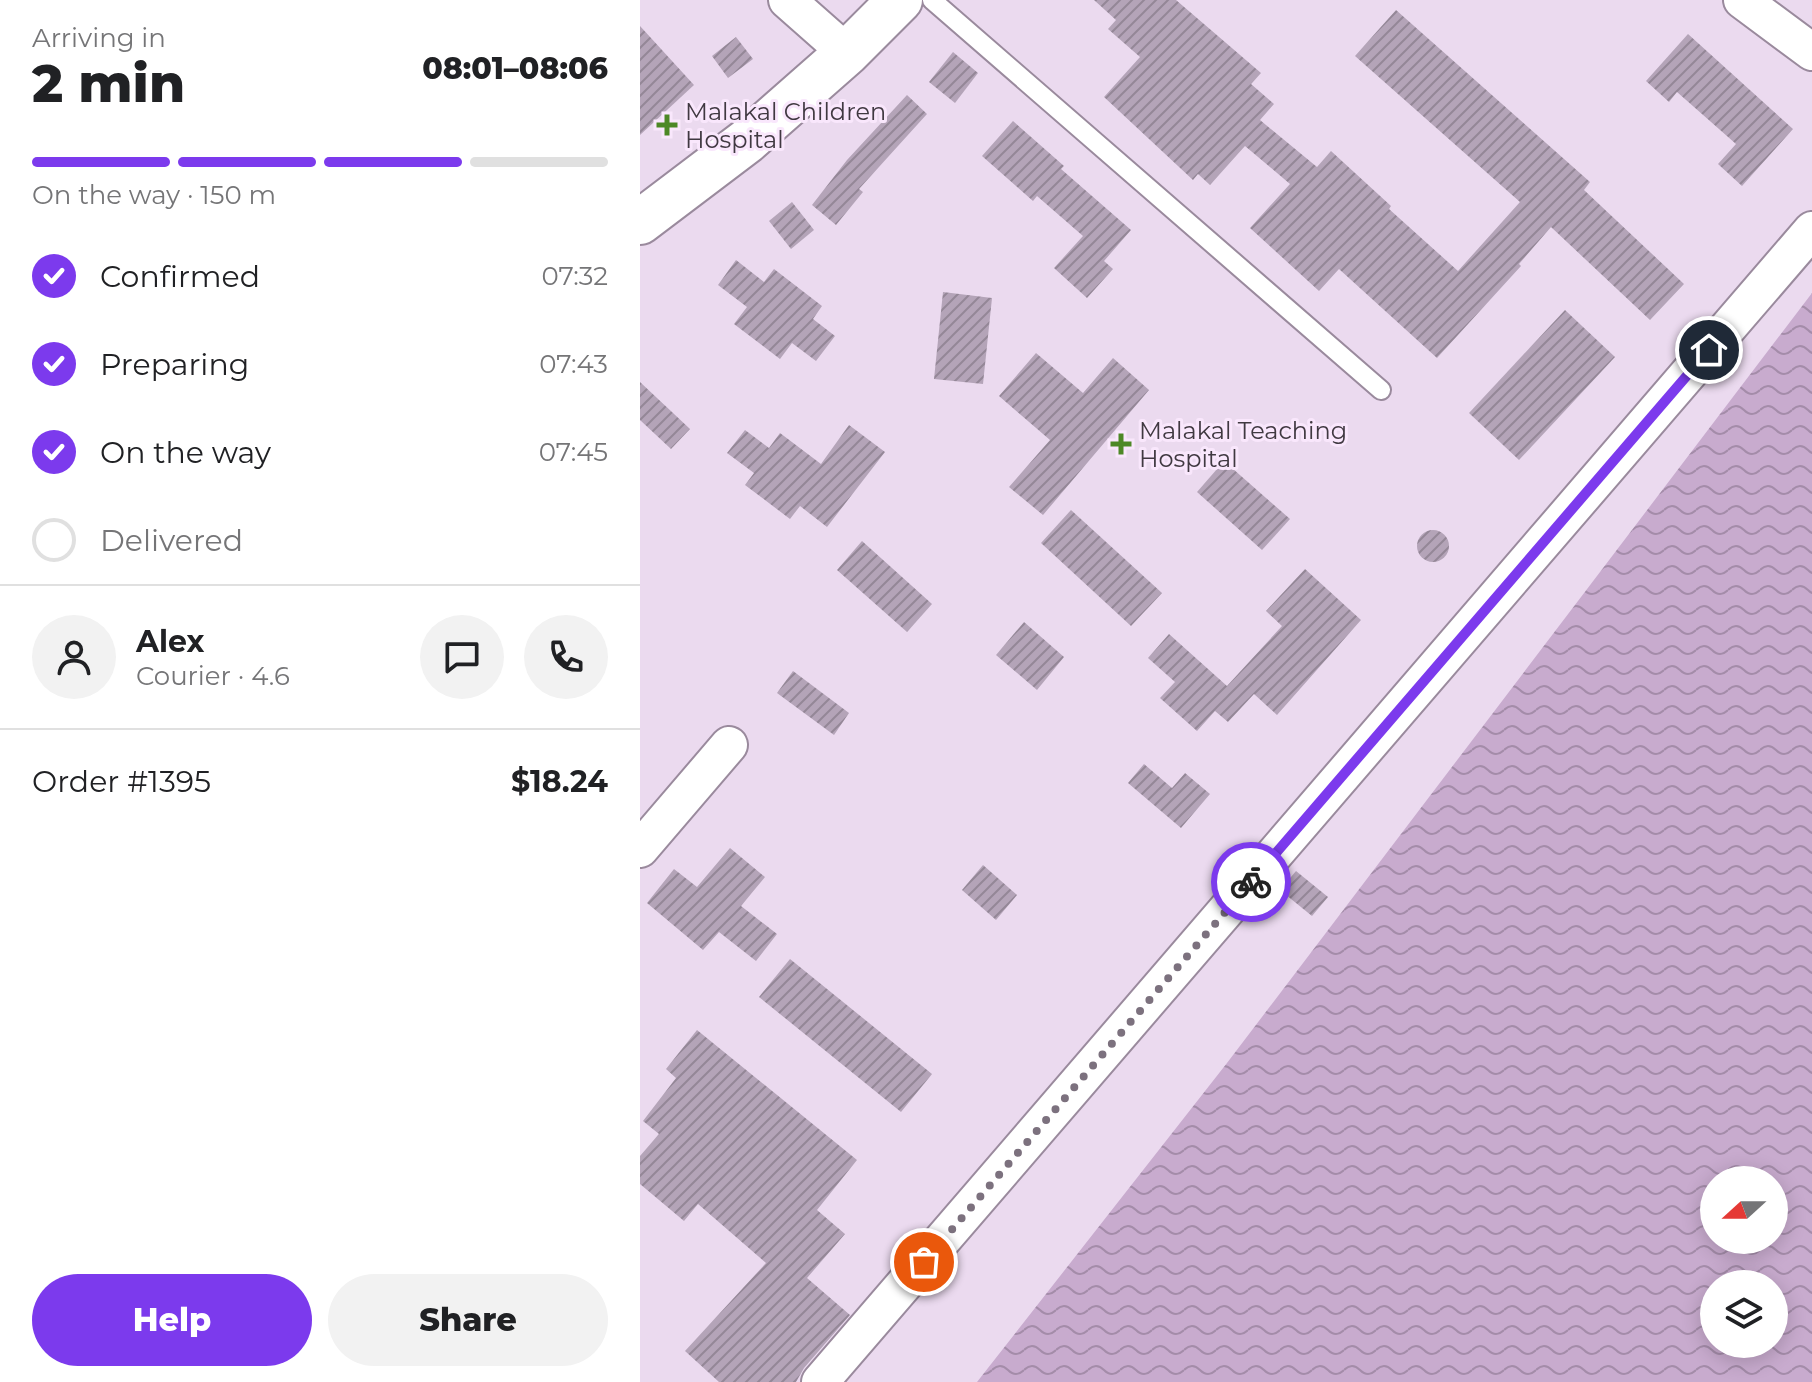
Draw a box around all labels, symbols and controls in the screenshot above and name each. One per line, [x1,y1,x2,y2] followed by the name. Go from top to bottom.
[32,22,166,54] text: Arriving in
[422,50,608,87] text: 08:01–08:06
[32,52,185,115] text: 2 min
[685,97,886,154] place label: Malakal Children Hospital
[656,114,678,136] marker: Malakal Children Hospital
[32,179,276,211] text: On the way · 150 m
[32,254,76,298] icon: check
[100,258,260,295] text: Confirmed
[541,260,608,292] text: 07:32
[1675,316,1743,384] pin
[1687,328,1731,372] icon: home
[32,342,76,386] icon: check
[100,346,249,383] text: Preparing
[539,348,608,380] text: 07:43
[1139,416,1347,473] place label: Malakal Teaching Hospital
[32,430,76,474] icon: check
[1110,433,1132,455] marker: Malakal Teaching Hospital
[100,434,271,471] text: On the way
[539,436,608,468] text: 07:45
[100,522,243,559] text: Delivered
[32,615,116,699] button: person
[420,615,504,699] button: chat
[524,615,608,699] button: phone
[136,623,204,660] text: Alex
[136,660,290,692] text: Courier · 4.6
[32,763,211,800] text: Order #1395
[511,763,608,800] text: $18.24
[1211,842,1291,922] courier
[1229,860,1273,904] icon: bike
[1700,1166,1788,1254] north arrow
[1700,1166,1788,1358] map controls
[890,1228,958,1296] pin
[902,1240,946,1284] icon: bag
[1700,1270,1788,1358] button: layers
[32,1274,312,1366] button: Help
[328,1274,608,1366] button: Share

